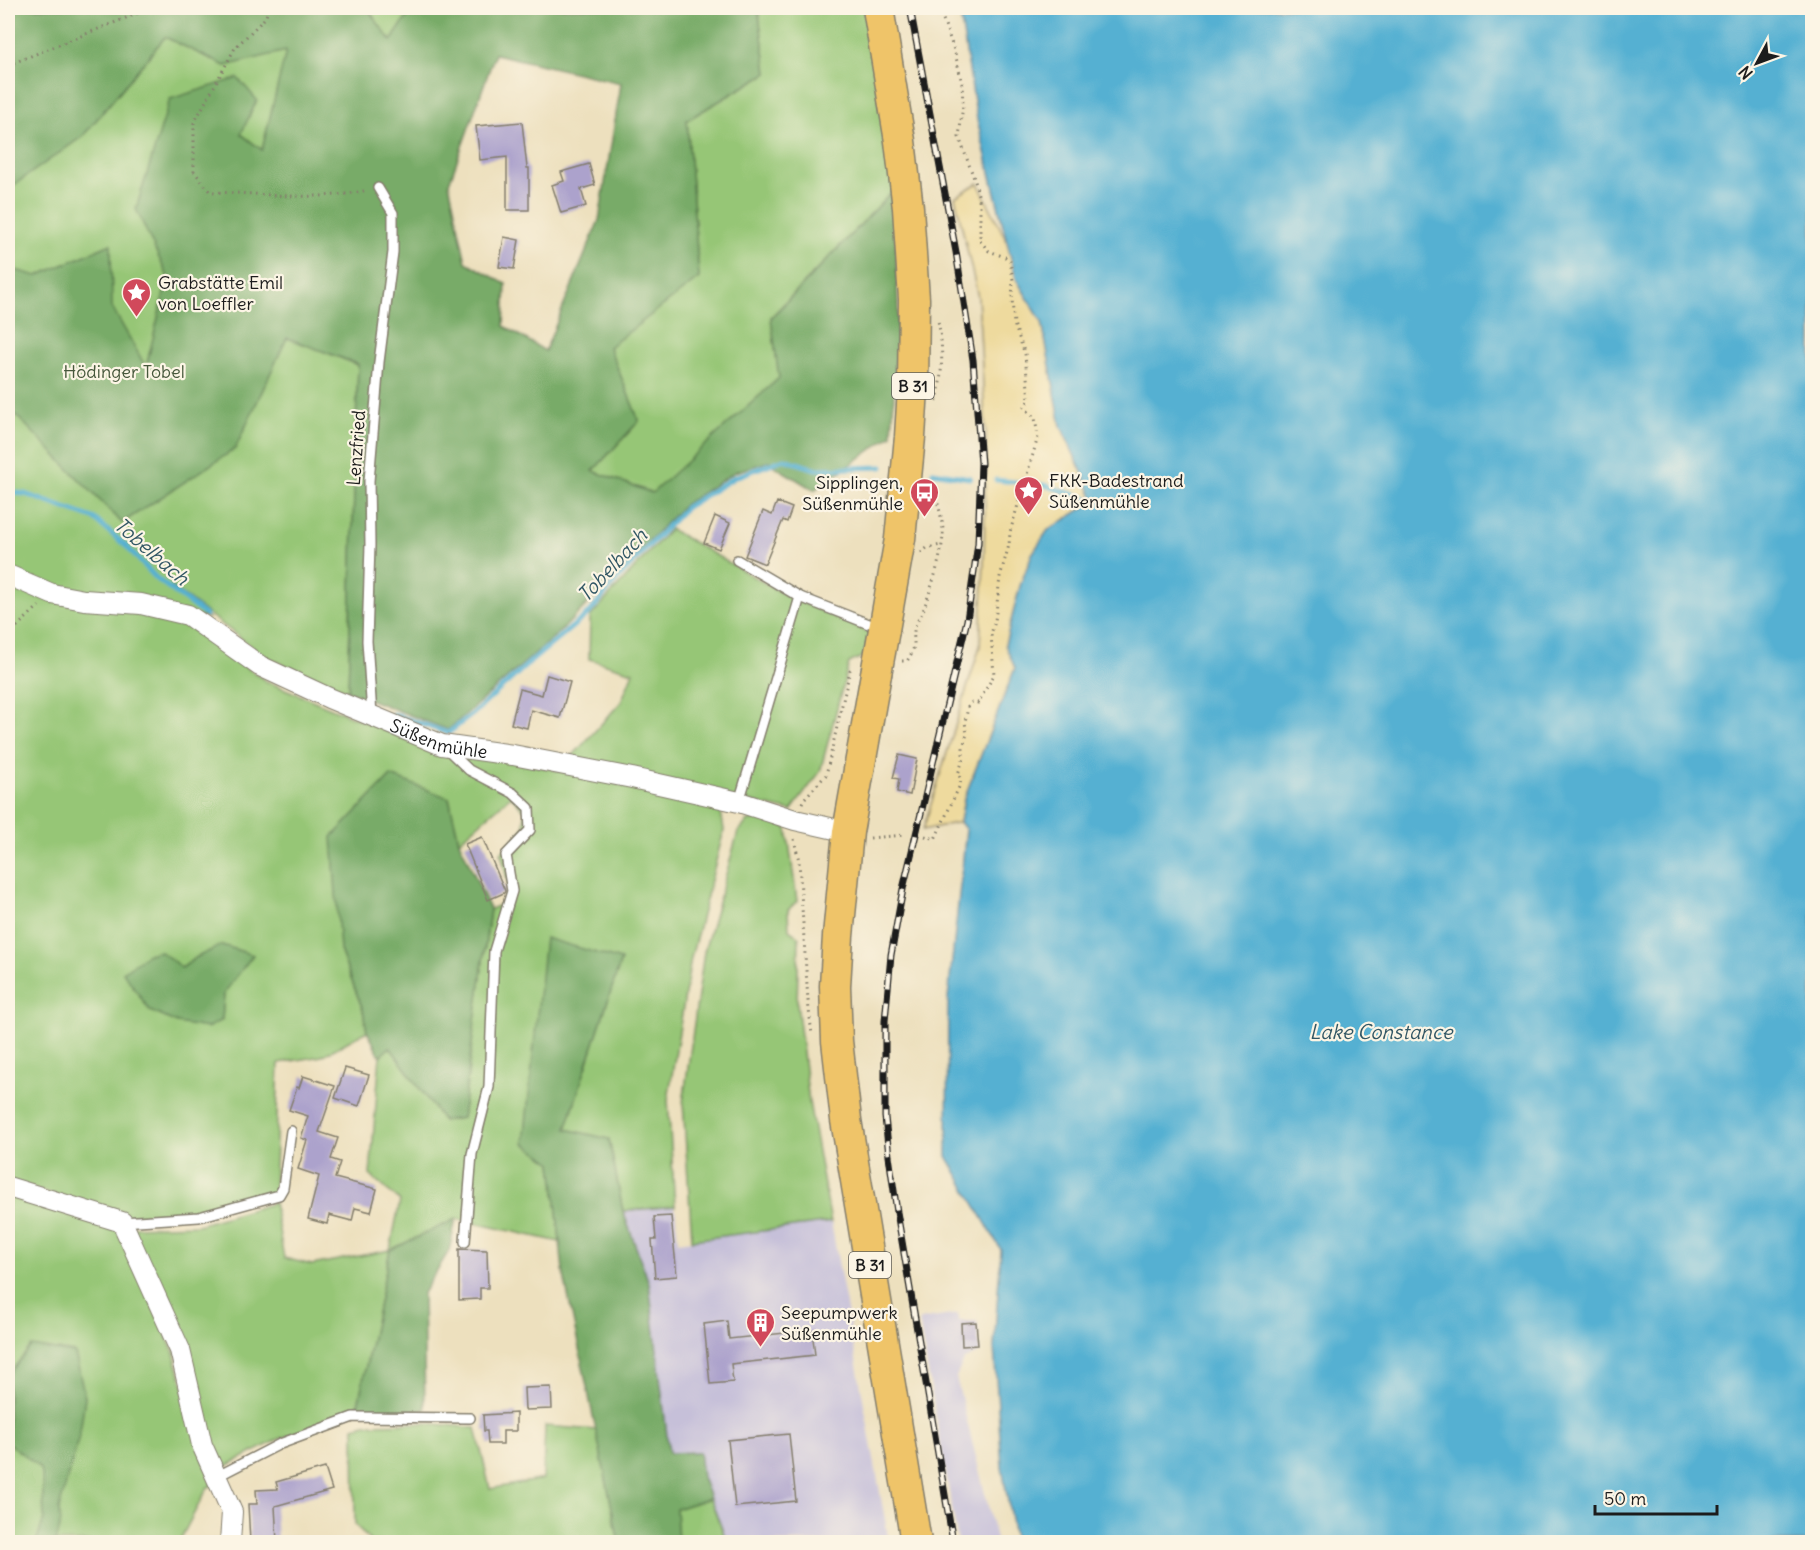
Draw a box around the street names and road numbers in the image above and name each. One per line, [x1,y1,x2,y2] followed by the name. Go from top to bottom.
[892,373,934,399] road number: B 31
[342,409,370,486] street label: Lenzfried
[387,713,489,763] street label: Süßenmühle
[849,1252,891,1278] road number: B 31

